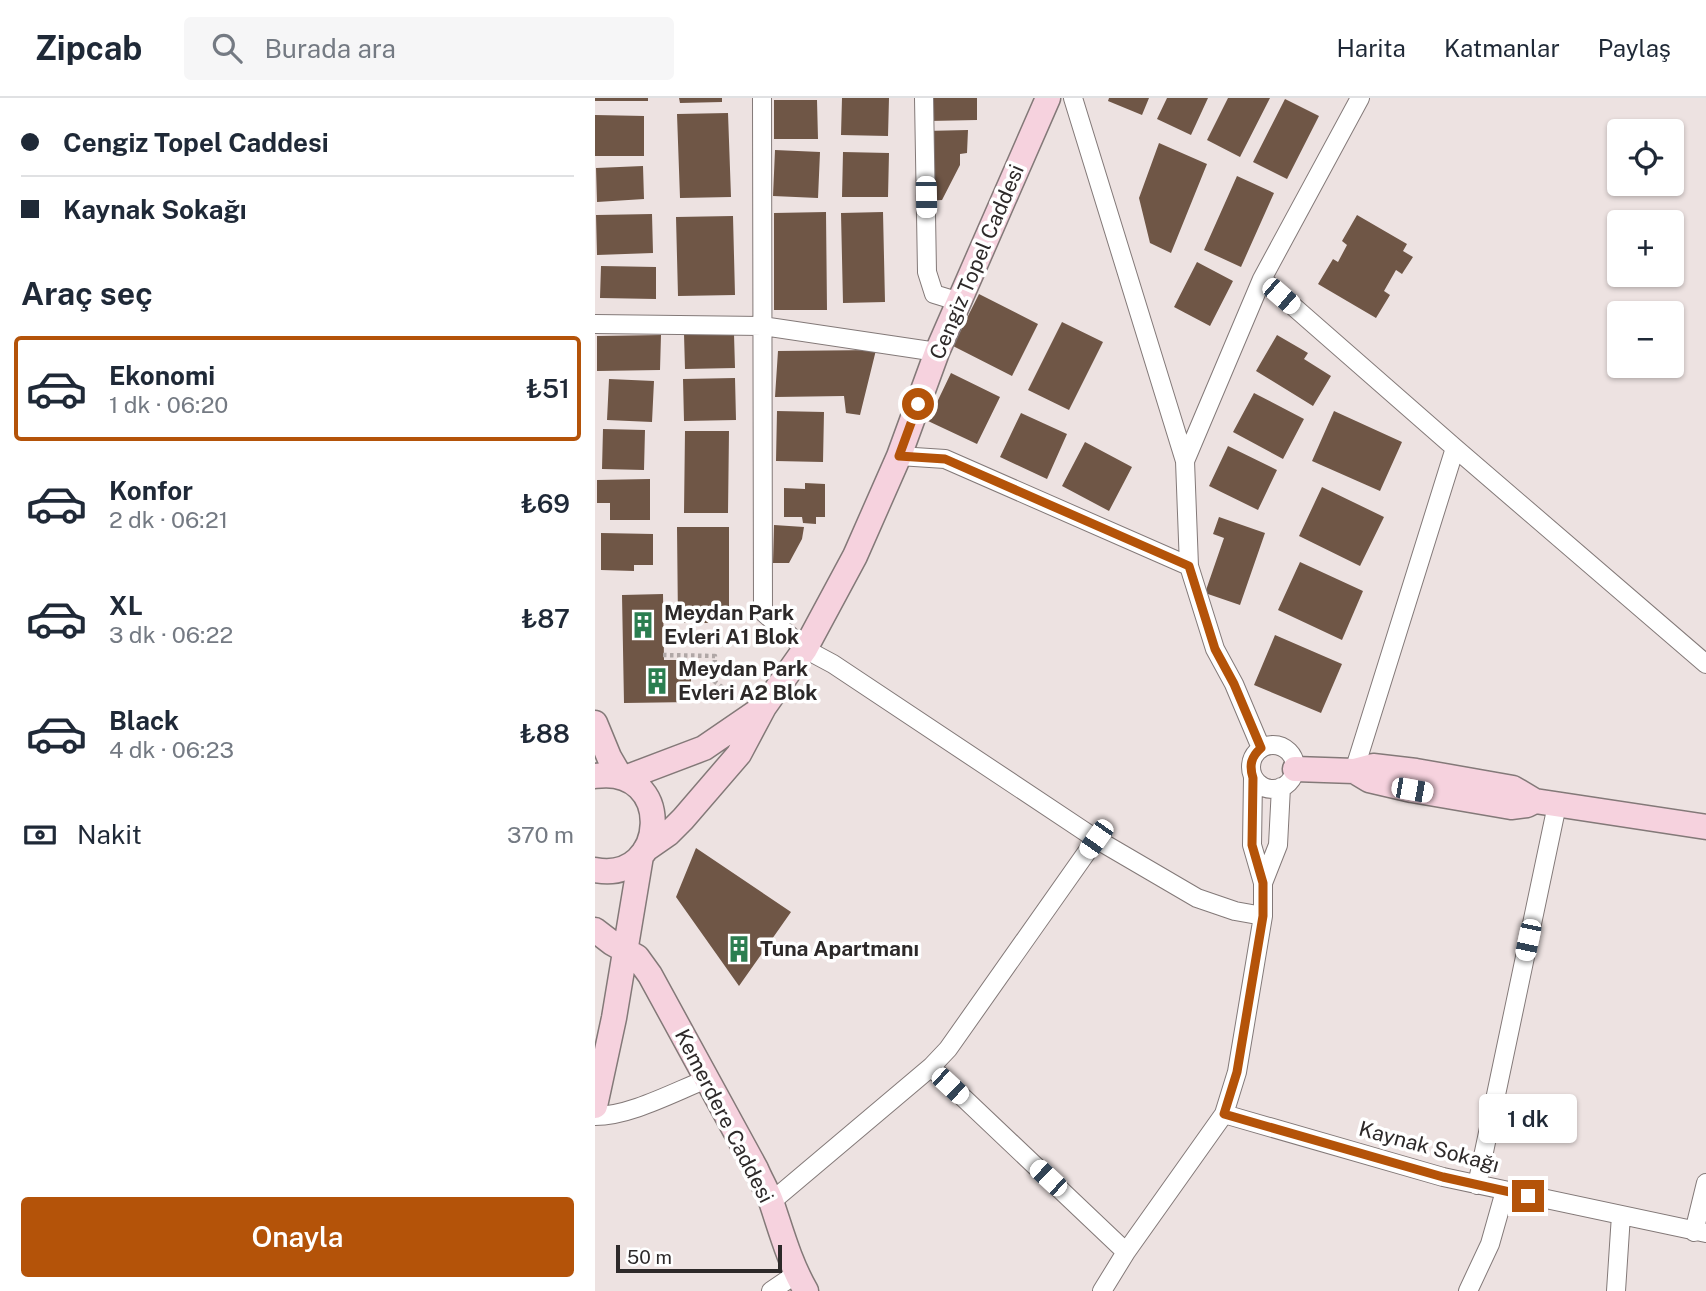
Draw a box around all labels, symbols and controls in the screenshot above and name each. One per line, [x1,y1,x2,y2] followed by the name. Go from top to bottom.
[184,17,674,80] search box
[35,29,142,67] text: Zipcab
[208,29,246,67] icon: search
[264,33,396,64] text: Burada ara
[1337,34,1406,62] text: Harita
[1444,34,1560,62] text: Katmanlar
[1598,34,1671,62] text: Paylaş
[1607,119,1684,378] map controls
[1607,119,1684,196] button: locate
[63,127,329,158] text: Cengiz Topel Caddesi
[924,161,1029,363] street label: Cengiz Topel Caddesi
[916,176,937,218] car
[63,194,247,225] text: Kaynak Sokağı
[1607,210,1684,287] button: +
[1259,274,1304,318] car
[21,275,153,312] text: Araç seç
[1607,301,1684,378] button: −
[25,357,88,420] icon: car
[109,360,215,391] text: Ekonomi
[526,373,570,404] text: ₺51
[902,388,934,420] route start
[109,391,228,418] text: 1 dk · 06:20
[25,472,88,535] icon: car
[109,475,193,506] text: Konfor
[521,488,570,519] text: ₺69
[109,506,228,533] text: 2 dk · 06:21
[25,587,88,650] icon: car
[109,590,143,621] text: XL
[664,600,799,649] place label: Meydan Park Evleri A1 Blok
[521,603,570,634] text: ₺87
[628,610,658,640] building icon: Meydan Park Evleri A1 Blok
[109,621,233,648] text: 3 dk · 06:22
[678,656,818,705] place label: Meydan Park Evleri A2 Blok
[642,666,672,696] building icon: Meydan Park Evleri A2 Blok
[25,702,88,765] icon: car
[109,705,179,736] text: Black
[520,718,570,749] text: ₺88
[109,736,234,763] text: 4 dk · 06:23
[1390,776,1435,804] car
[21,816,59,854] icon: cash
[1076,816,1117,862] car
[77,819,142,850] text: Nakit
[507,821,574,848] text: 370 m
[1514,917,1543,963] car
[724,934,754,964] building icon: Tuna Apartmanı
[760,936,919,961] place label: Tuna Apartmanı
[670,1025,779,1207] street label: Kemerdere Caddesi
[928,1064,973,1108] car
[1479,1094,1577,1144] callout: 1 dk
[1507,1105,1549,1132] text: 1 dk
[1356,1116,1502,1177] street label: Kaynak Sokağı
[1026,1156,1071,1200] car
[1512,1180,1544,1212] route end
[21,1197,574,1277] button: Onayla
[616,1242,782,1274] scale bar
[627,1246,672,1268] text: 50 m

